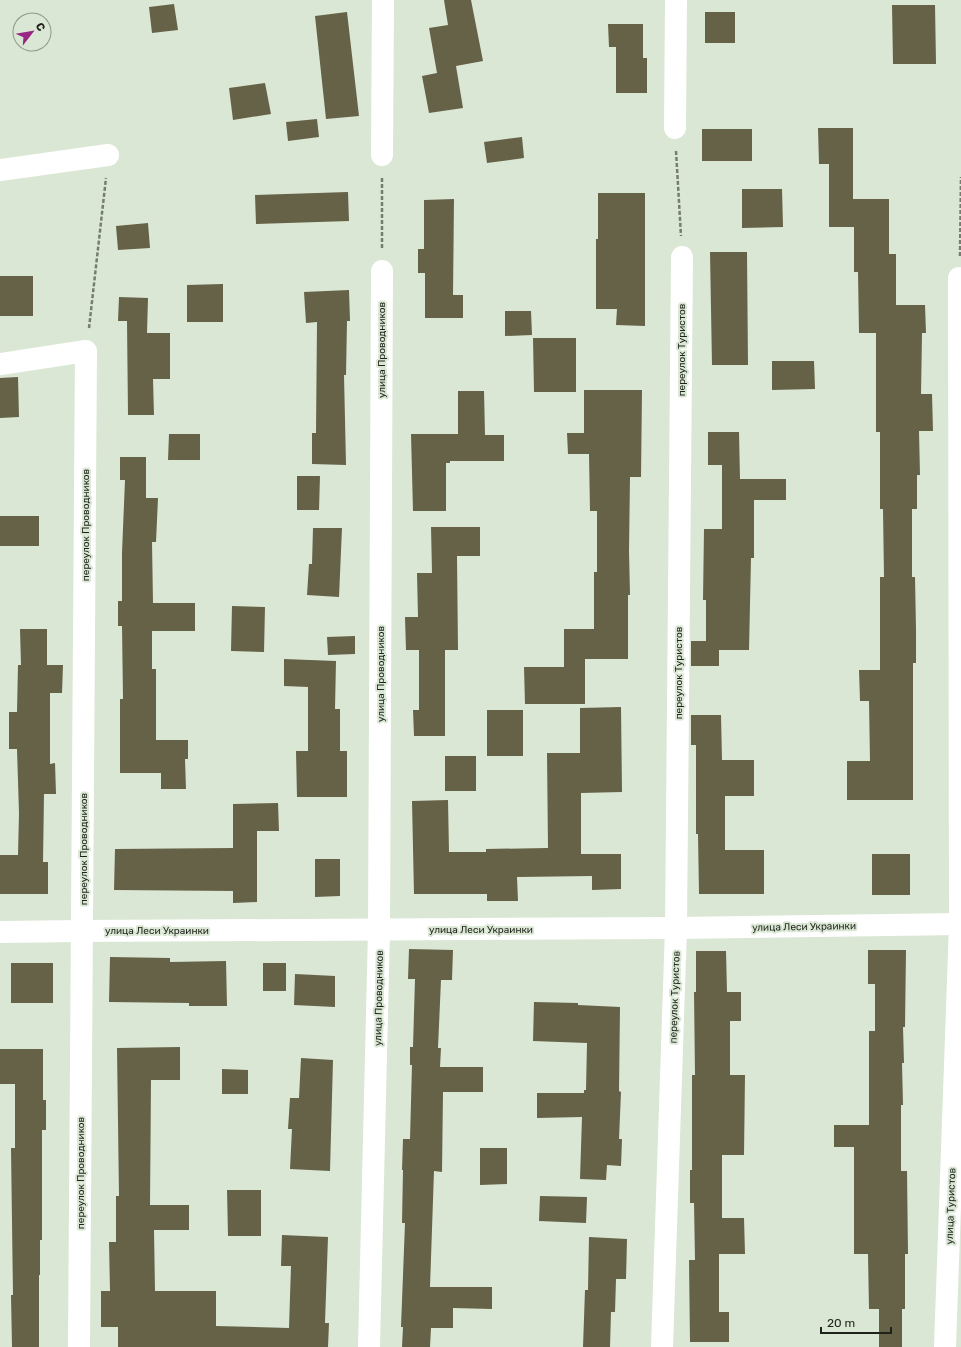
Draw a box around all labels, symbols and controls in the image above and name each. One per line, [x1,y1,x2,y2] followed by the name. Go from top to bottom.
[12,12,52,52] north arrow
[33,20,48,34] text: С
[376,302,388,398] street label: улица Проводников
[676,303,688,396] street label: переулок Туристов
[80,468,92,581] street label: переулок Проводников
[375,626,387,722] street label: улица Проводников
[673,626,685,719] street label: переулок Туристов
[78,792,90,905] street label: переулок Проводников
[752,920,856,934] street label: улица Леси Украинки
[429,924,533,936] street label: улица Леси Украинки
[105,925,209,937] street label: улица Леси Украинки
[372,950,386,1046] street label: улица Проводников
[667,950,683,1044] street label: переулок Туристов
[75,1116,87,1229] street label: переулок Проводников
[944,1167,958,1244] street label: улица Туристов
[821,1309,891,1335] scale bar
[827,1316,855,1330] text: 20 m

